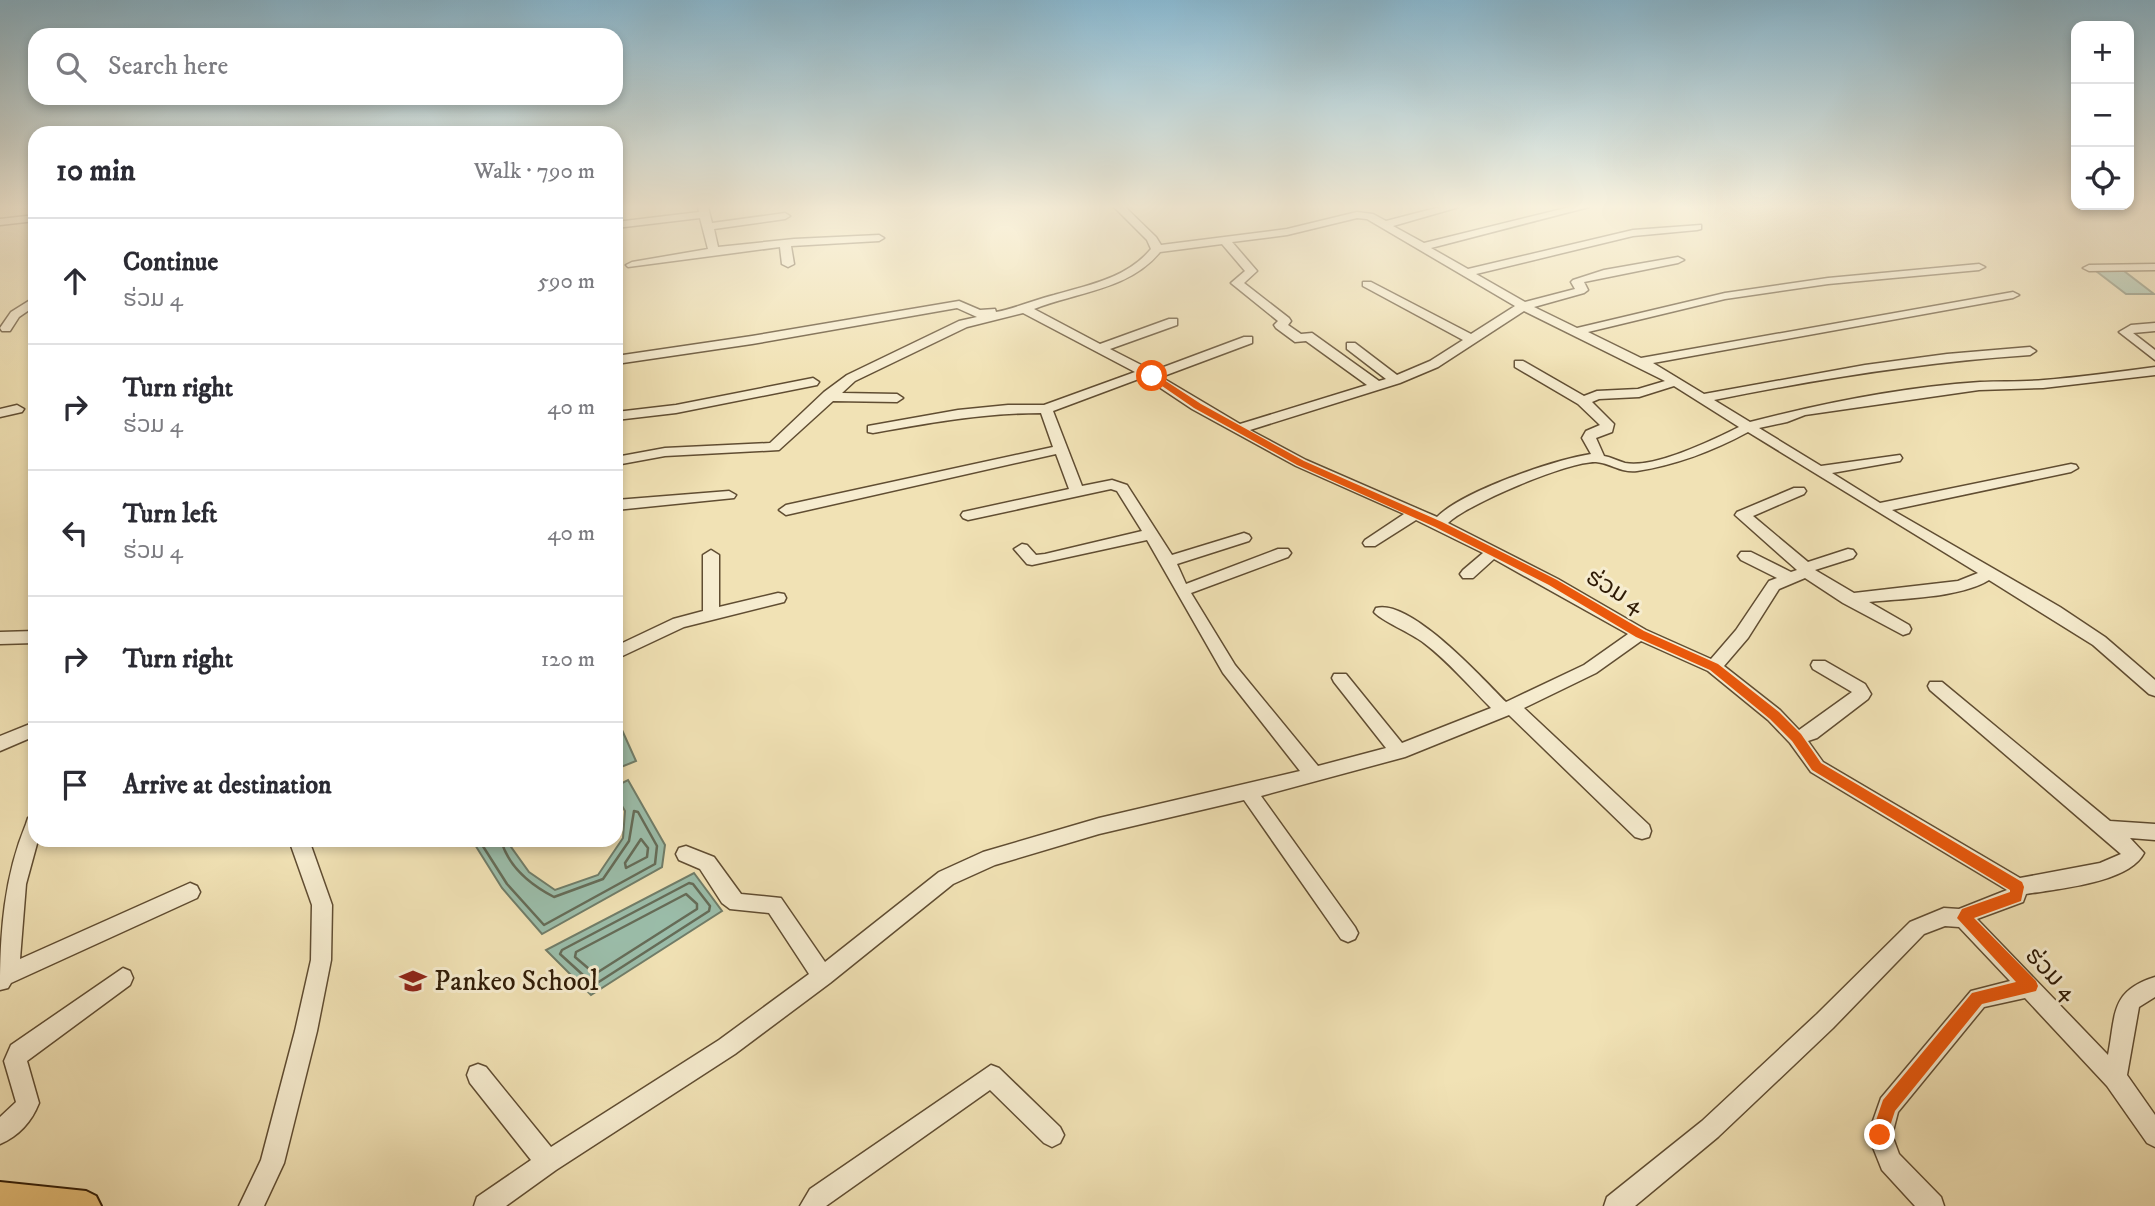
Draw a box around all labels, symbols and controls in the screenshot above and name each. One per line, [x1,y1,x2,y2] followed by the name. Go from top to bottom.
[2071,21,2134,210] map controls
[2071,21,2134,84] button: +
[28,28,623,105] search box
[52,48,90,86] icon: search
[108,50,228,83] text: Search here
[2071,84,2134,147] button: −
[2071,147,2134,210] button: locate
[56,153,135,190] text: 10 min
[474,157,595,186] text: Walk · 790 m
[123,246,218,279] text: Continue
[56,262,94,300] icon: ahead
[538,267,595,296] text: 590 m
[123,285,183,314] text: ຮ່ວມ 4
[1136,360,1167,391] route start
[123,372,233,405] text: Turn right
[56,388,94,426] icon: right
[547,393,595,422] text: 40 m
[123,411,183,440] text: ຮ່ວມ 4
[123,498,217,531] text: Turn left
[56,514,94,552] icon: left
[547,519,595,548] text: 40 m
[123,537,183,566] text: ຮ່ວມ 4
[1580,562,1651,621] street label: ຮ່ວມ 4
[56,640,94,678] icon: right
[123,643,233,676] text: Turn right
[541,645,595,674] text: 120 m
[56,766,94,804] icon: arrive
[123,769,332,802] text: Arrive at destination
[2018,941,2084,1008] street label: ຮ່ວມ 4
[434,964,599,999] place label: Pankeo School
[398,966,428,996] school or university icon: Pankeo School
[1864,1119,1895,1150] route end

